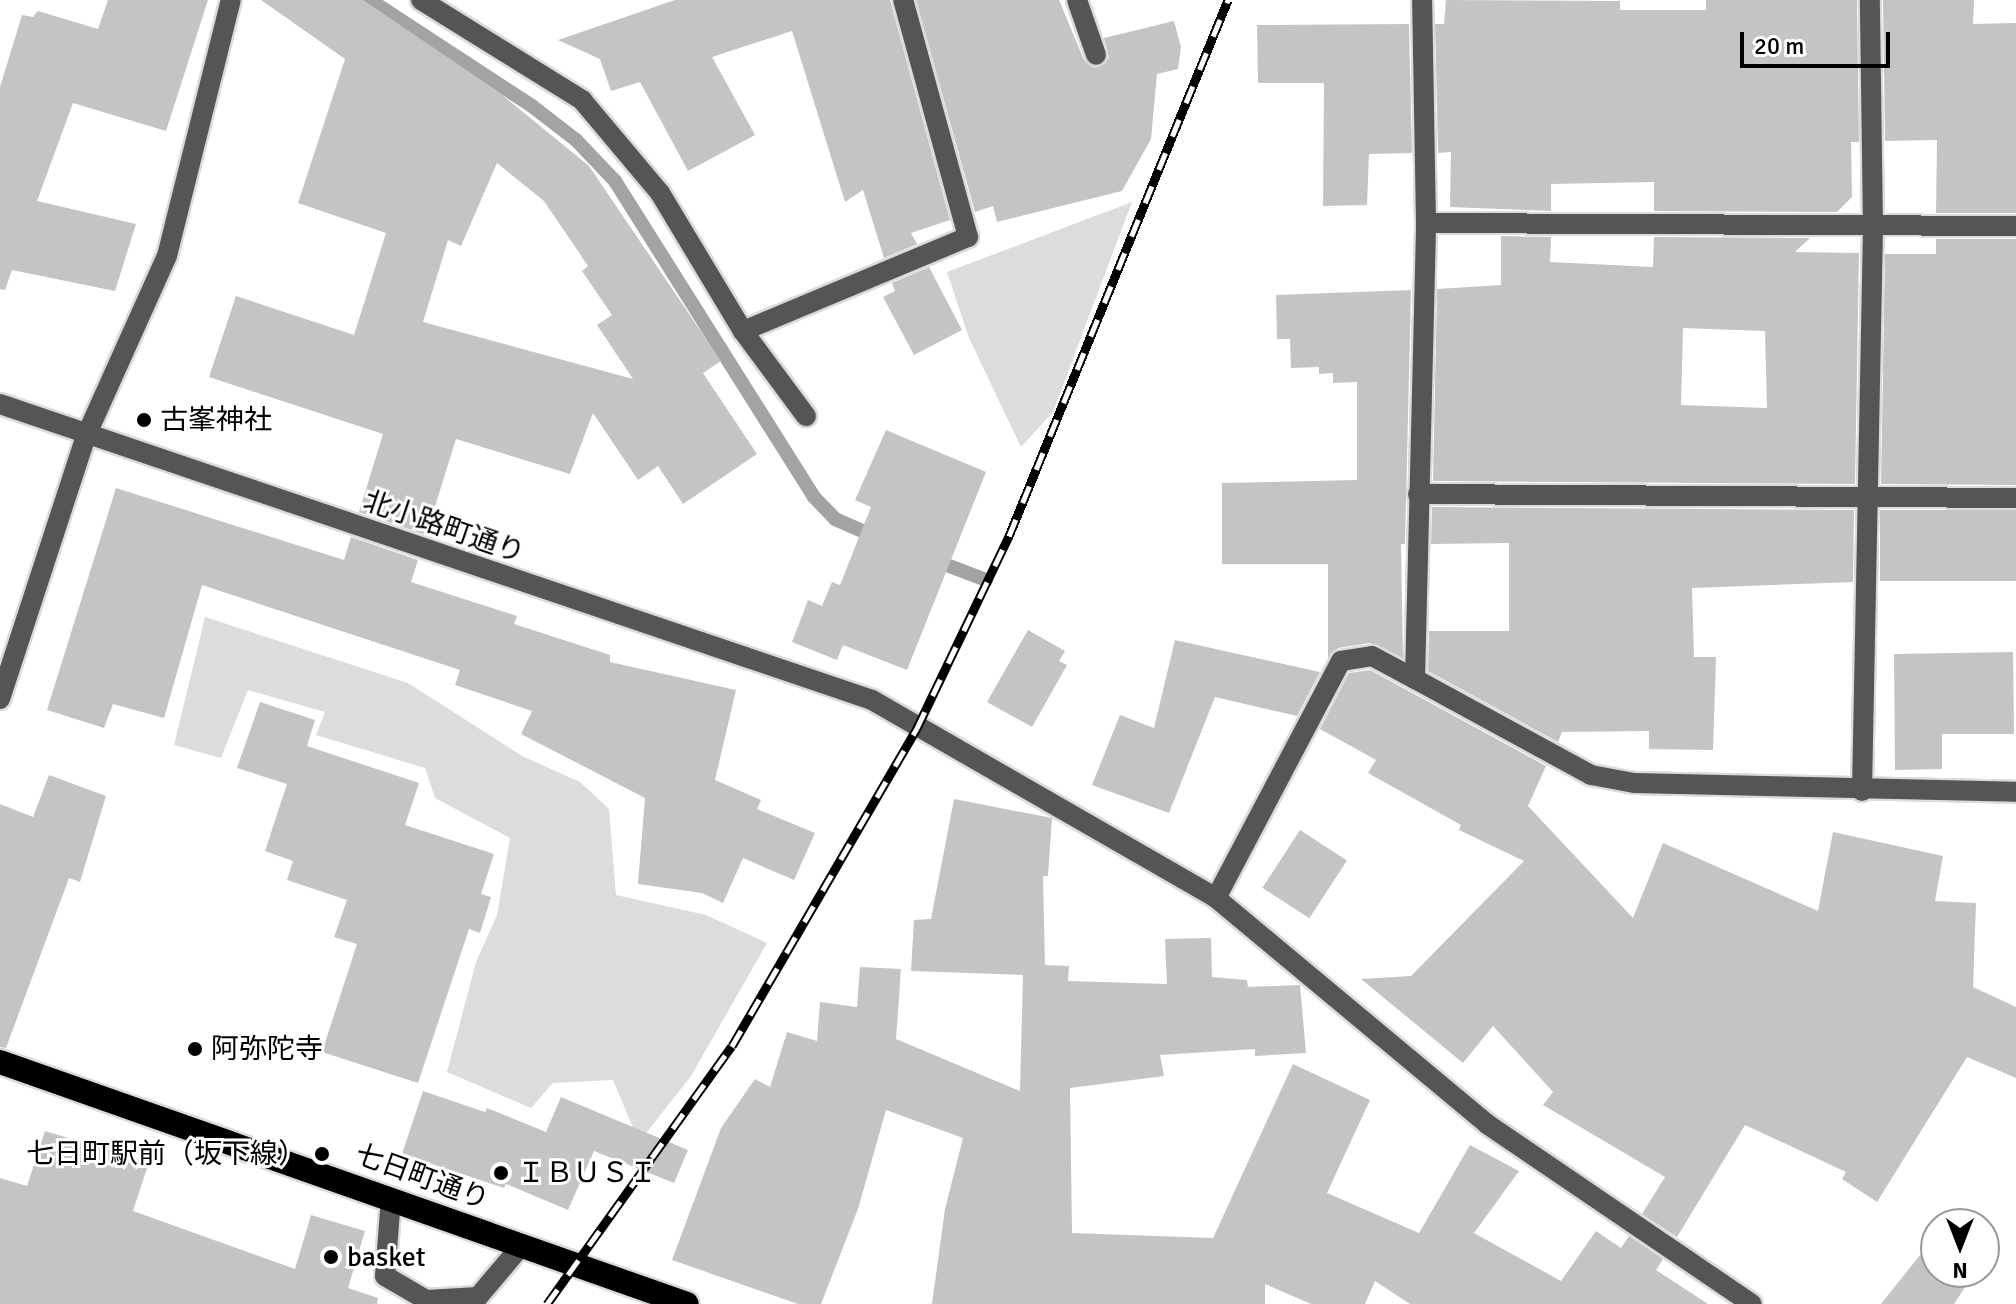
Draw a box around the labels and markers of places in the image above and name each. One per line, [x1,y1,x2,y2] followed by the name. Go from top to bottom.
[160,403,272,437] place label: 古峯神社
[135,411,153,429] marker: 古峯神社
[211,1032,323,1066] place label: 阿弥陀寺
[186,1040,204,1058] marker: 阿弥陀寺
[26,1137,306,1171] place label: 七日町駅前（坂下線）
[313,1145,331,1163] marker: 七日町駅前（坂下線）
[517,1156,657,1190] place label: ＩＢＵＳＩ
[492,1164,510,1182] marker: ＩＢＵＳＩ
[347,1240,426,1274] place label: basket
[322,1248,340,1266] marker: basket

